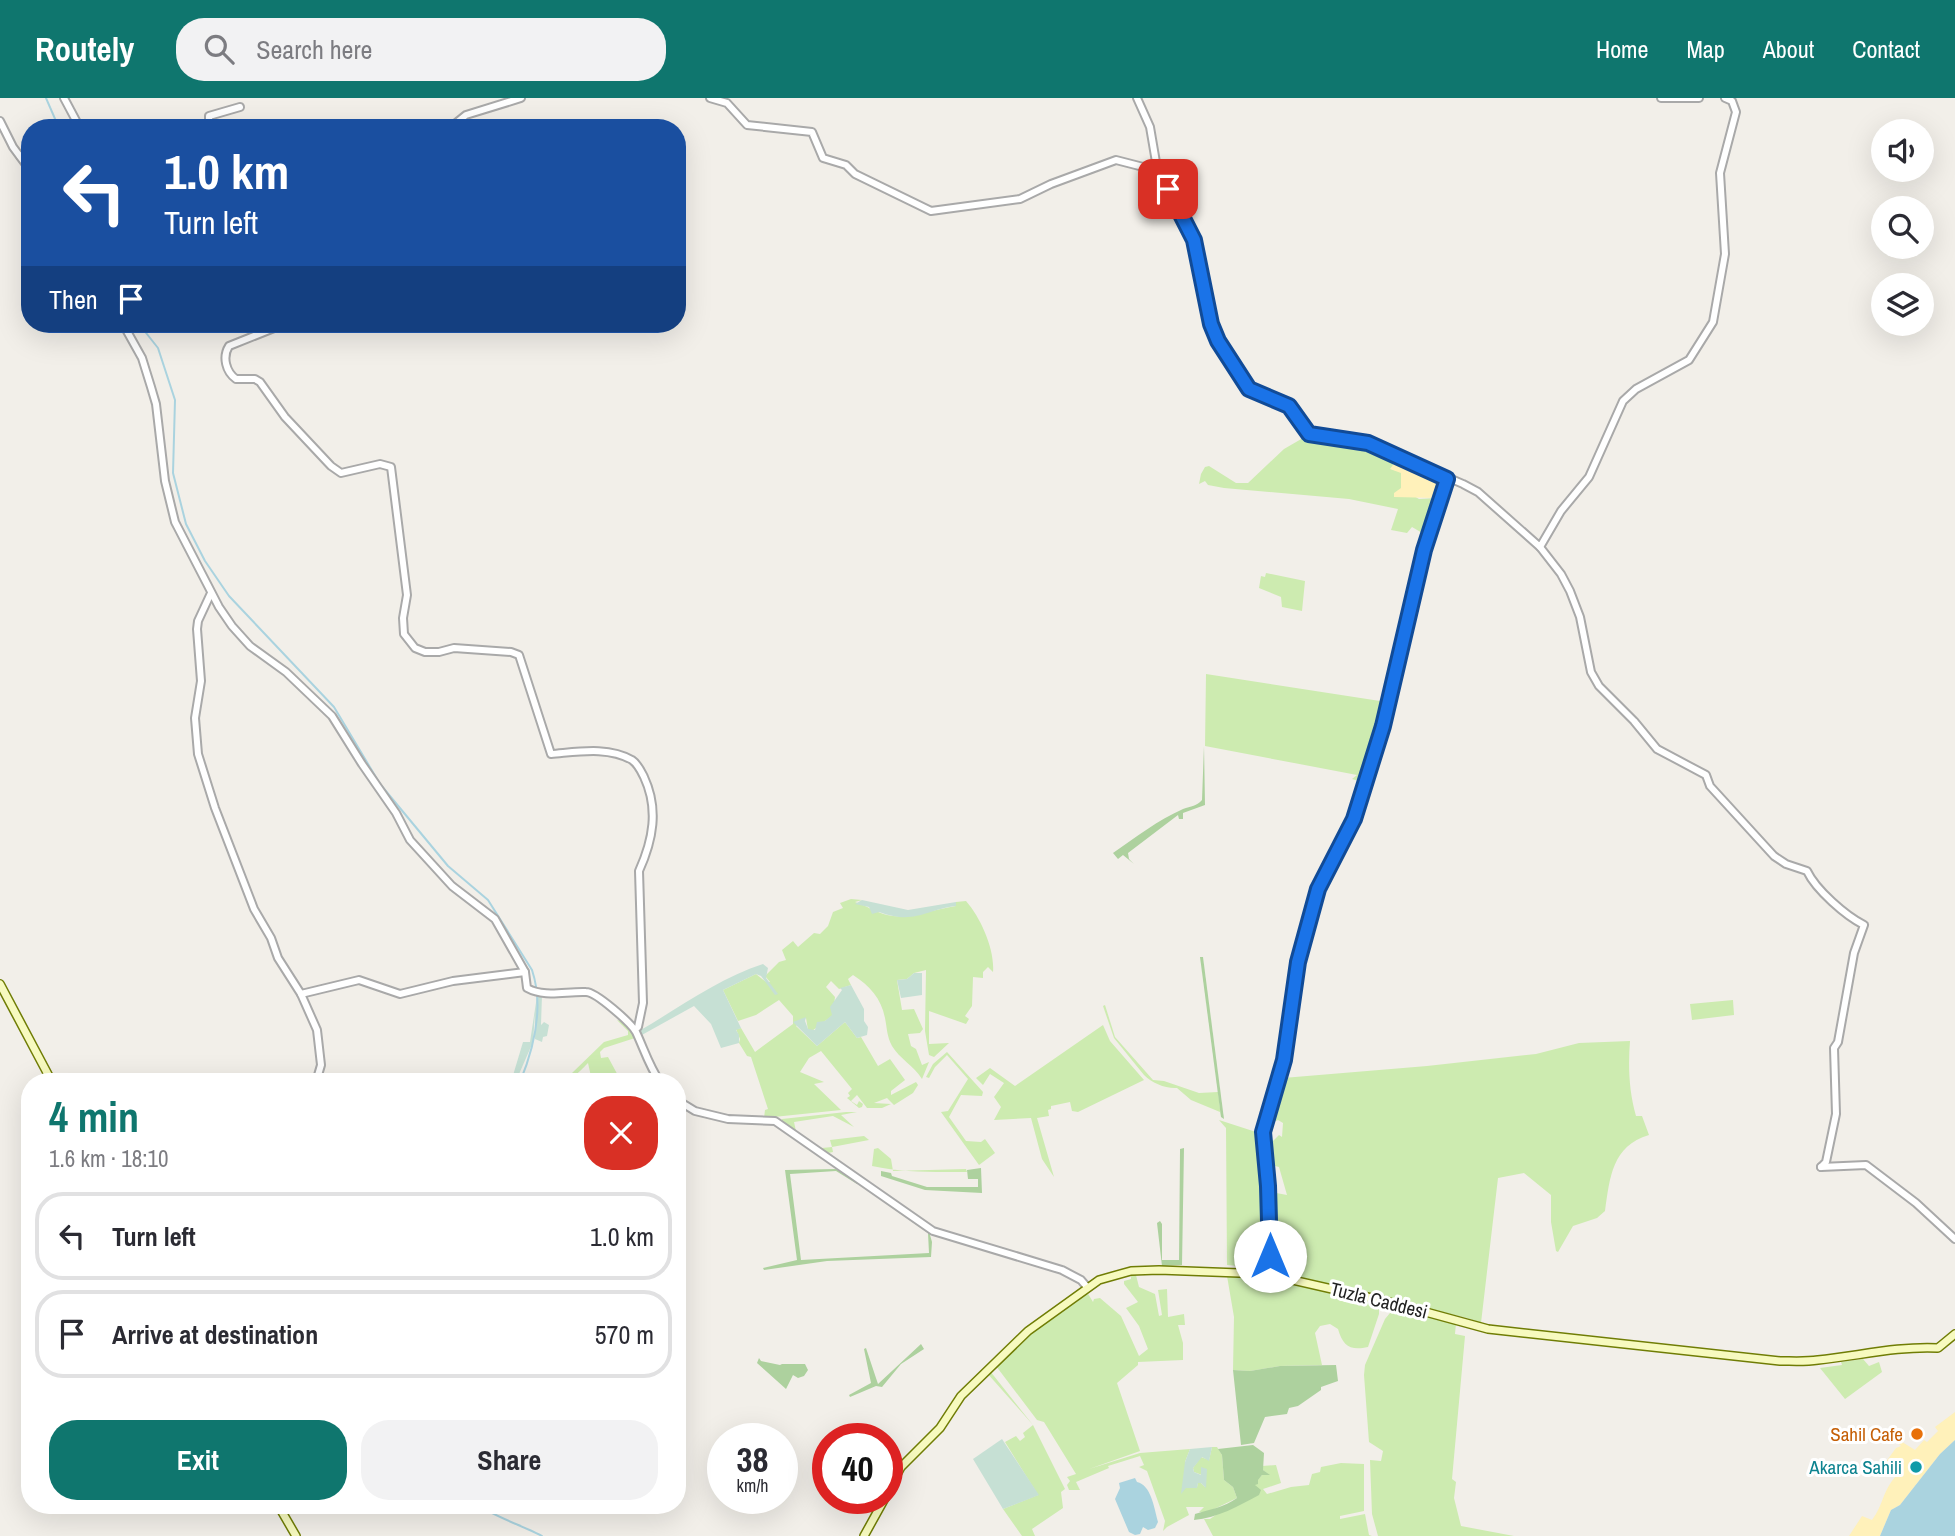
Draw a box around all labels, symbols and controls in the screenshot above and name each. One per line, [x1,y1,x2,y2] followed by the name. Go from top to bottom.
[176,18,666,81] search box
[35,27,134,71] text: Routely
[200,30,238,68] icon: search
[256,32,372,67] text: Search here
[1596,33,1648,65] text: Home
[1686,33,1725,65] text: Map
[1763,33,1814,65] text: About
[1852,33,1920,65] text: Contact
[1871,119,1934,336] map controls
[1871,119,1934,182] button: sound
[164,138,289,204] text: 1.0 km
[49,147,140,238] icon: left
[1138,159,1198,219] pin
[1149,170,1187,208] icon: arrive
[1871,196,1934,259] button: search
[164,201,258,244] text: Turn left
[1871,273,1934,336] button: layers
[112,280,150,318] icon: arrive
[49,282,98,317] text: Then
[49,1089,139,1145] text: 4 min
[584,1096,658,1170] button: close
[49,1143,169,1174] text: 1.6 km · 18:10
[53,1217,91,1255] icon: left
[112,1219,196,1254] text: Turn left
[590,1219,654,1254] text: 1.0 km
[1233,1219,1307,1293] position arrow
[1328,1275,1430,1325] street label: Tuzla Caddesi
[53,1315,91,1353] icon: arrive
[112,1317,318,1352] text: Arrive at destination
[595,1317,654,1352] text: 570 m
[49,1420,347,1500] button: Exit
[361,1420,658,1500] button: Share
[1830,1421,1903,1447] place label: Sahil Cafe
[812,1423,903,1514] speed limit sign: 40
[1909,1426,1925,1442] marker: Sahil Cafe
[737,1436,768,1483] text: 38
[1808,1454,1902,1480] place label: Akarca Sahili
[1908,1459,1924,1475] marker: Akarca Sahili
[737,1473,769,1498] text: km/h

